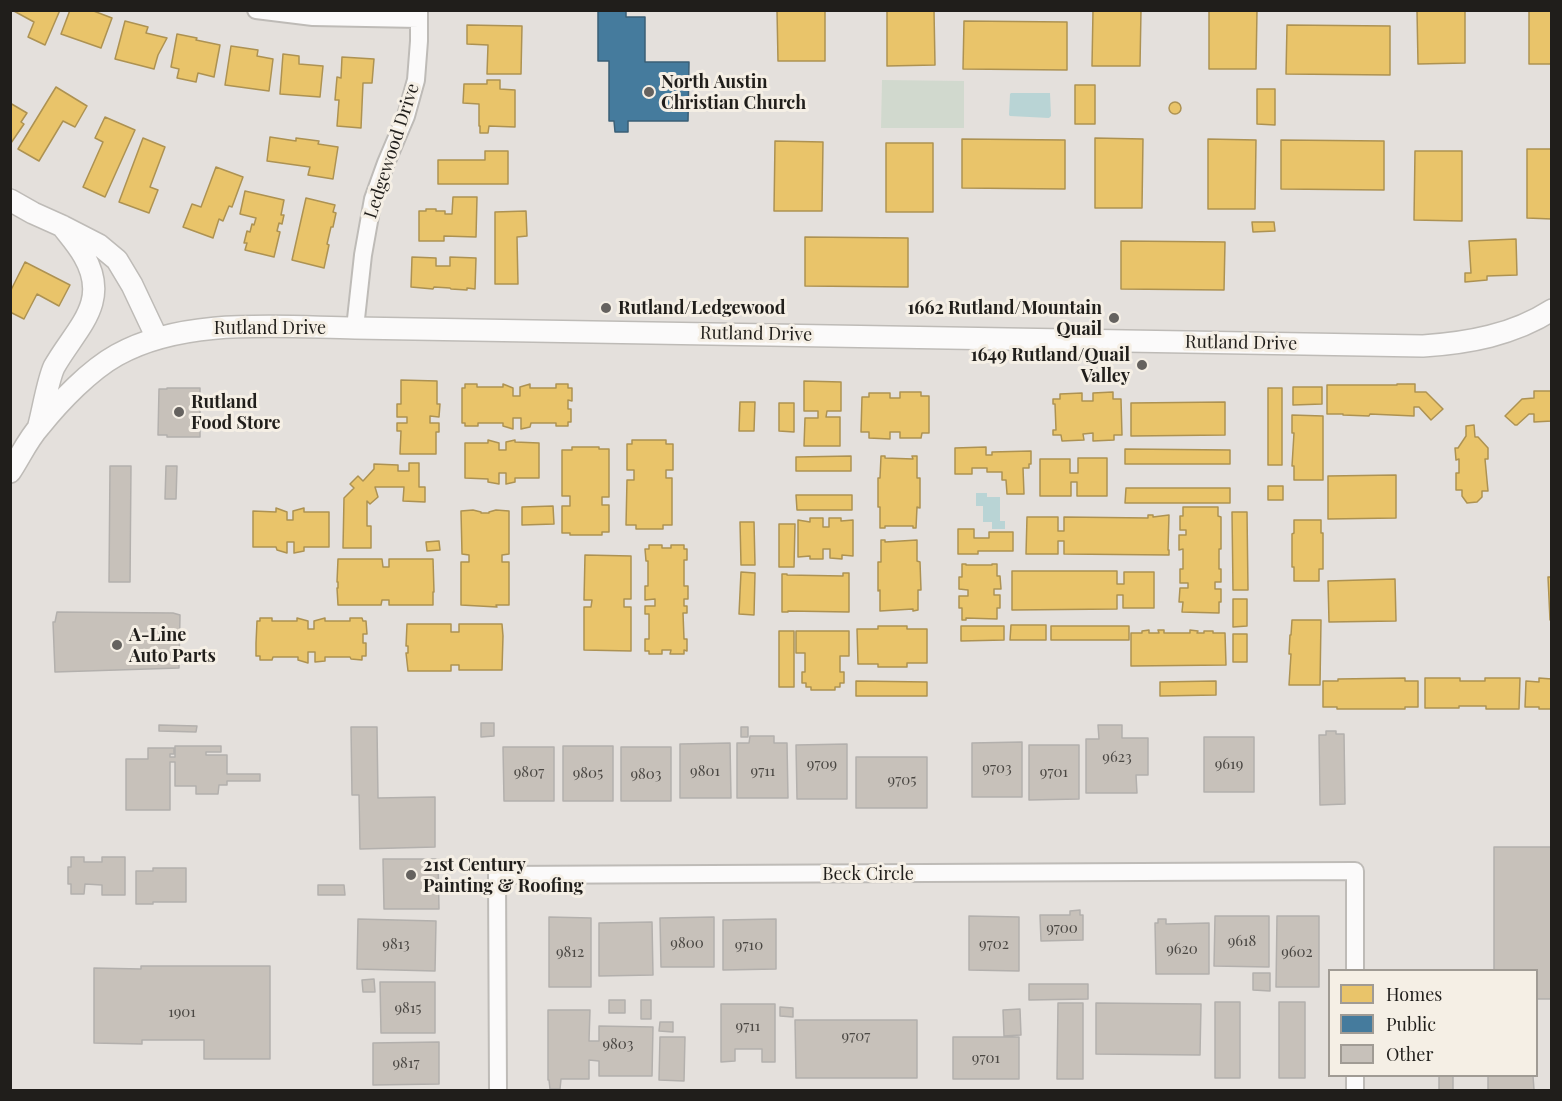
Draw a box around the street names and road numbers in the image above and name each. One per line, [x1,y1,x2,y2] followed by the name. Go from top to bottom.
[360,81,424,221] street label: Ledgewood Drive
[214,317,326,339] street label: Rutland Drive
[700,322,812,346] street label: Rutland Drive
[1185,331,1297,355] street label: Rutland Drive
[822,863,914,885] street label: Beck Circle

